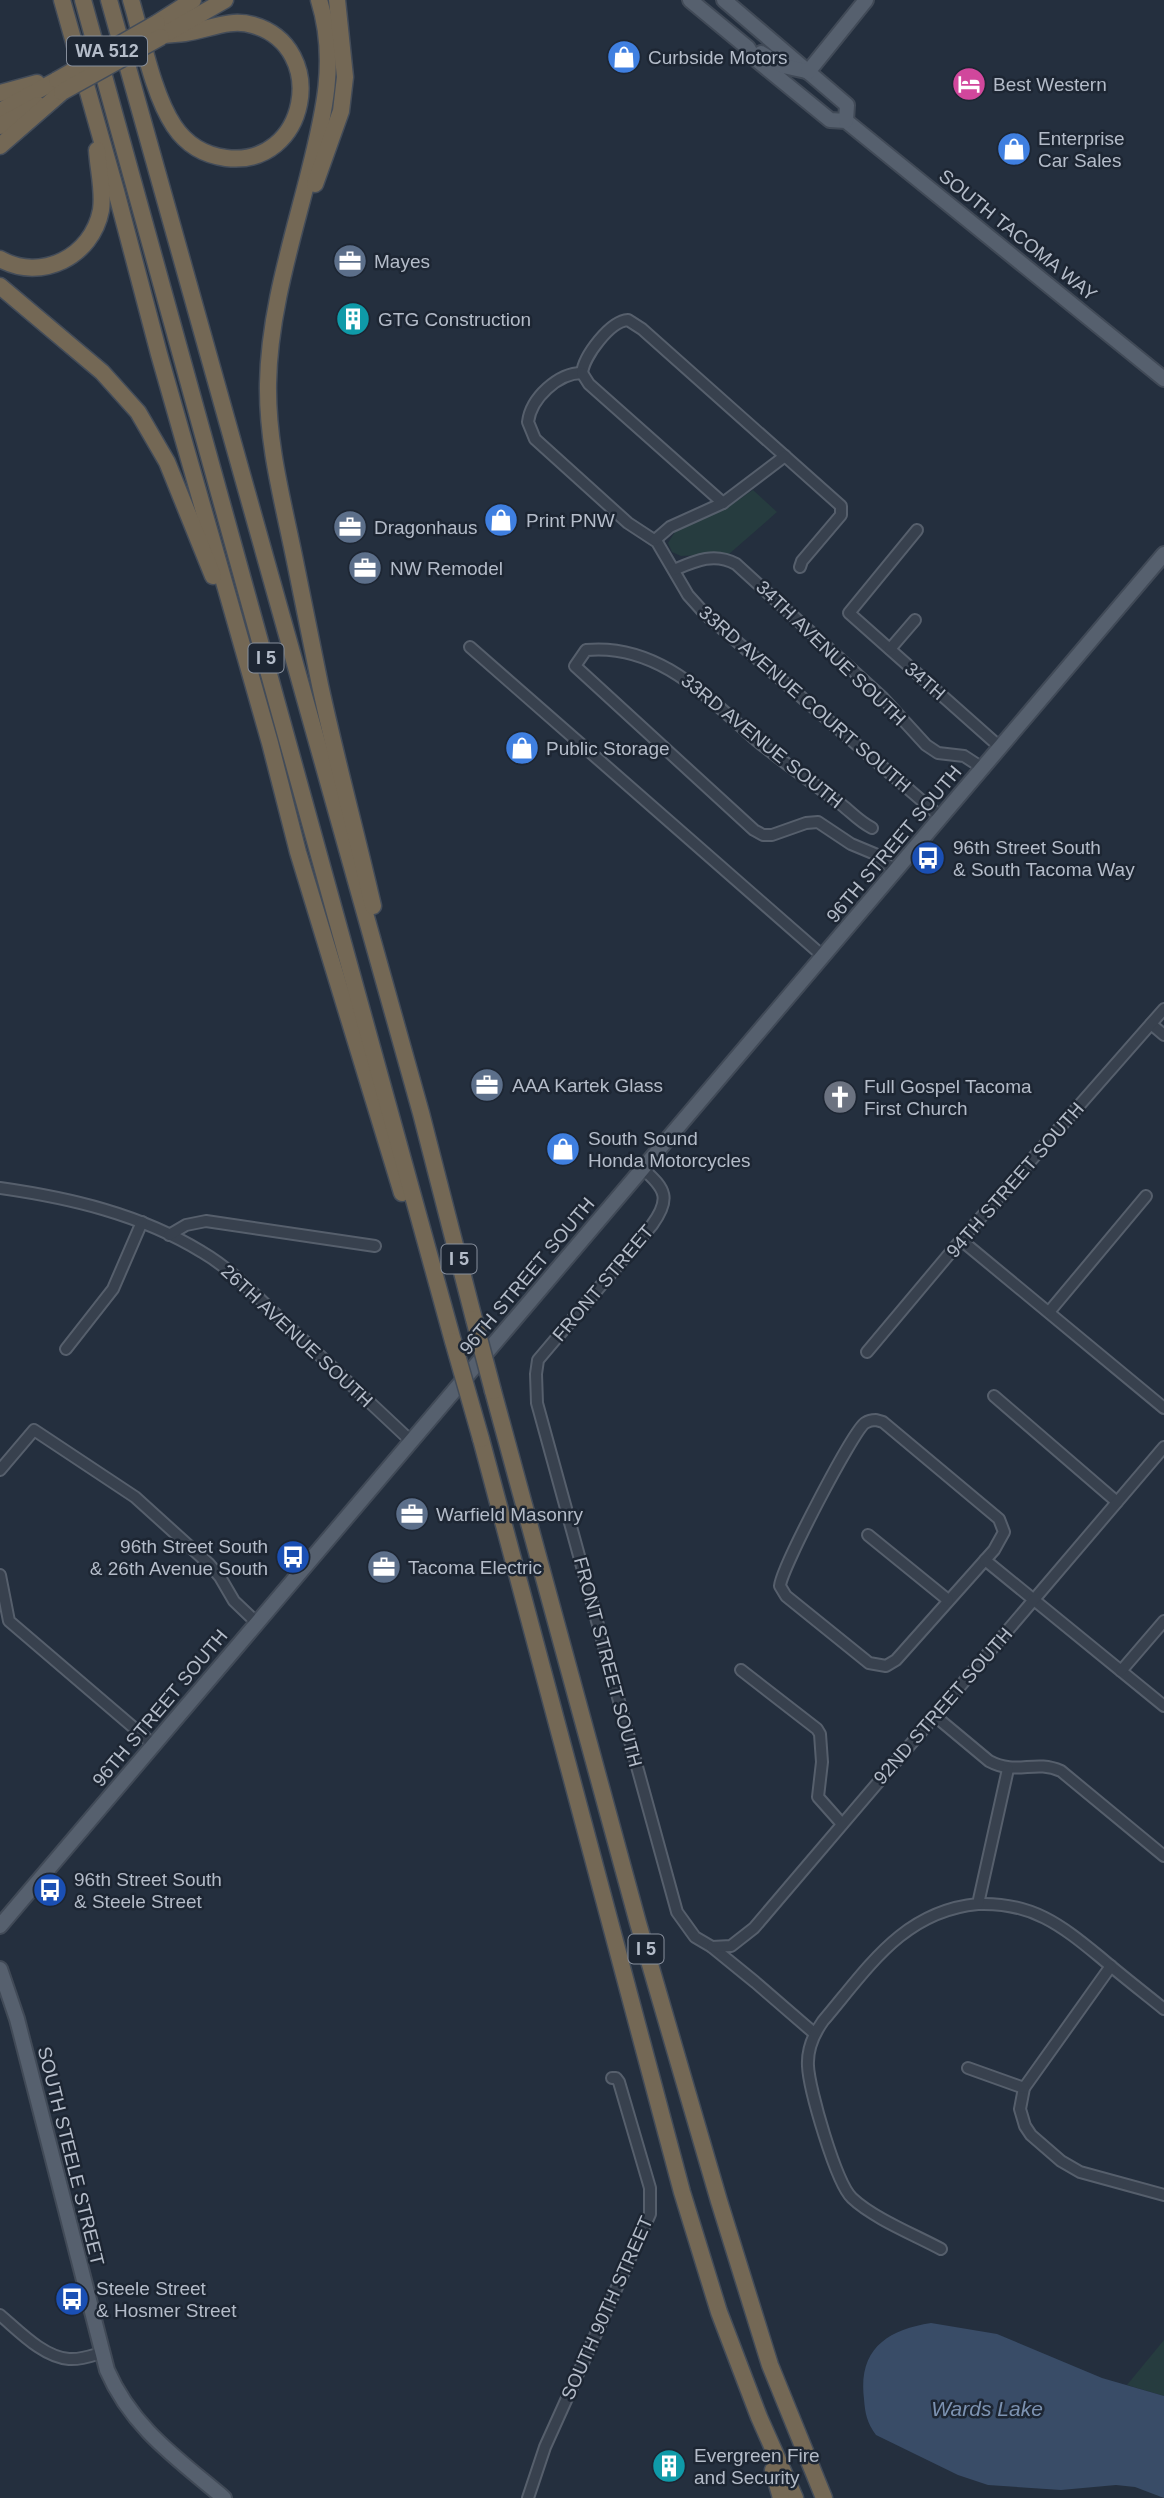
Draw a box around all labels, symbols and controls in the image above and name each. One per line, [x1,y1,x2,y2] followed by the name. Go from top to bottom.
[67,36,147,66] road number: WA 512
[605,38,643,76] shop icon: Curbside Motors
[648,47,787,68] place label: Curbside Motors
[950,65,988,103] hotel icon: Best Western
[993,74,1107,95] place label: Best Western
[1038,128,1125,171] place label: Enterprise Car Sales
[995,130,1033,168] shop icon: Enterprise Car Sales
[935,165,1101,305] street label: SOUTH TACOMA WAY
[331,242,369,280] office icon: Mayes
[374,251,430,272] place label: Mayes
[334,300,372,338] building icon: GTG Construction
[378,309,531,330] place label: GTG Construction
[482,501,520,539] shop icon: Print PNW
[331,508,369,546] office icon: Dragonhaus
[526,510,615,531] place label: Print PNW
[374,517,478,538] place label: Dragonhaus
[346,549,384,587] office icon: NW Remodel
[390,558,503,579] place label: NW Remodel
[752,576,910,730] street label: 34TH AVENUE SOUTH
[695,601,915,797] street label: 33RD AVENUE COURT SOUTH
[248,644,284,672] road number: I 5
[901,658,949,704] street label: 34TH
[677,669,847,813] street label: 33RD AVENUE SOUTH
[503,729,541,767] shop icon: Public Storage
[546,738,670,759] place label: Public Storage
[822,761,966,927] street label: 96TH STREET SOUTH
[953,837,1135,880] place label: 96th Street South & South Tacoma Way
[909,839,947,877] bus stop icon: 96th Street South & South Tacoma Way
[468,1066,506,1104] office icon: AAA Kartek Glass
[512,1075,663,1096] place label: AAA Kartek Glass
[864,1076,1032,1119] place label: Full Gospel Tacoma First Church
[821,1078,859,1116] church icon: Full Gospel Tacoma First Church
[942,1098,1088,1262] street label: 94TH STREET SOUTH
[588,1128,751,1171] place label: South Sound Honda Motorcycles
[544,1130,582,1168] shop icon: South Sound Honda Motorcycles
[455,1193,599,1359] street label: 96TH STREET SOUTH
[548,1220,658,1345] street label: FRONT STREET
[442,1244,476,1274] road number: I 5
[217,1260,377,1412] street label: 26TH AVENUE SOUTH
[393,1495,431,1533] office icon: Warfield Masonry
[436,1504,584,1525] place label: Warfield Masonry
[90,1536,268,1579] place label: 96th Street South & 26th Avenue South
[274,1538,312,1576] bus stop icon: 96th Street South & 26th Avenue South
[365,1548,403,1586] office icon: Tacoma Electric
[570,1555,646,1769] street label: FRONT STREET SOUTH
[408,1557,542,1578] place label: Tacoma Electric
[869,1624,1017,1788] street label: 92ND STREET SOUTH
[88,1625,232,1791] street label: 96TH STREET SOUTH
[74,1869,222,1912] place label: 96th Street South & Steele Street
[31,1871,69,1909] bus stop icon: 96th Street South & Steele Street
[628,1935,664,1964] road number: I 5
[34,2044,108,2268] street label: SOUTH STEELE STREET
[557,2213,657,2403] street label: SOUTH 90TH STREET
[96,2278,237,2321] place label: Steele Street & Hosmer Street
[53,2280,91,2318] bus stop icon: Steele Street & Hosmer Street
[931,2397,1043,2420] water label: Wards Lake
[694,2445,820,2488] place label: Evergreen Fire and Security
[650,2447,688,2485] building icon: Evergreen Fire and Security

